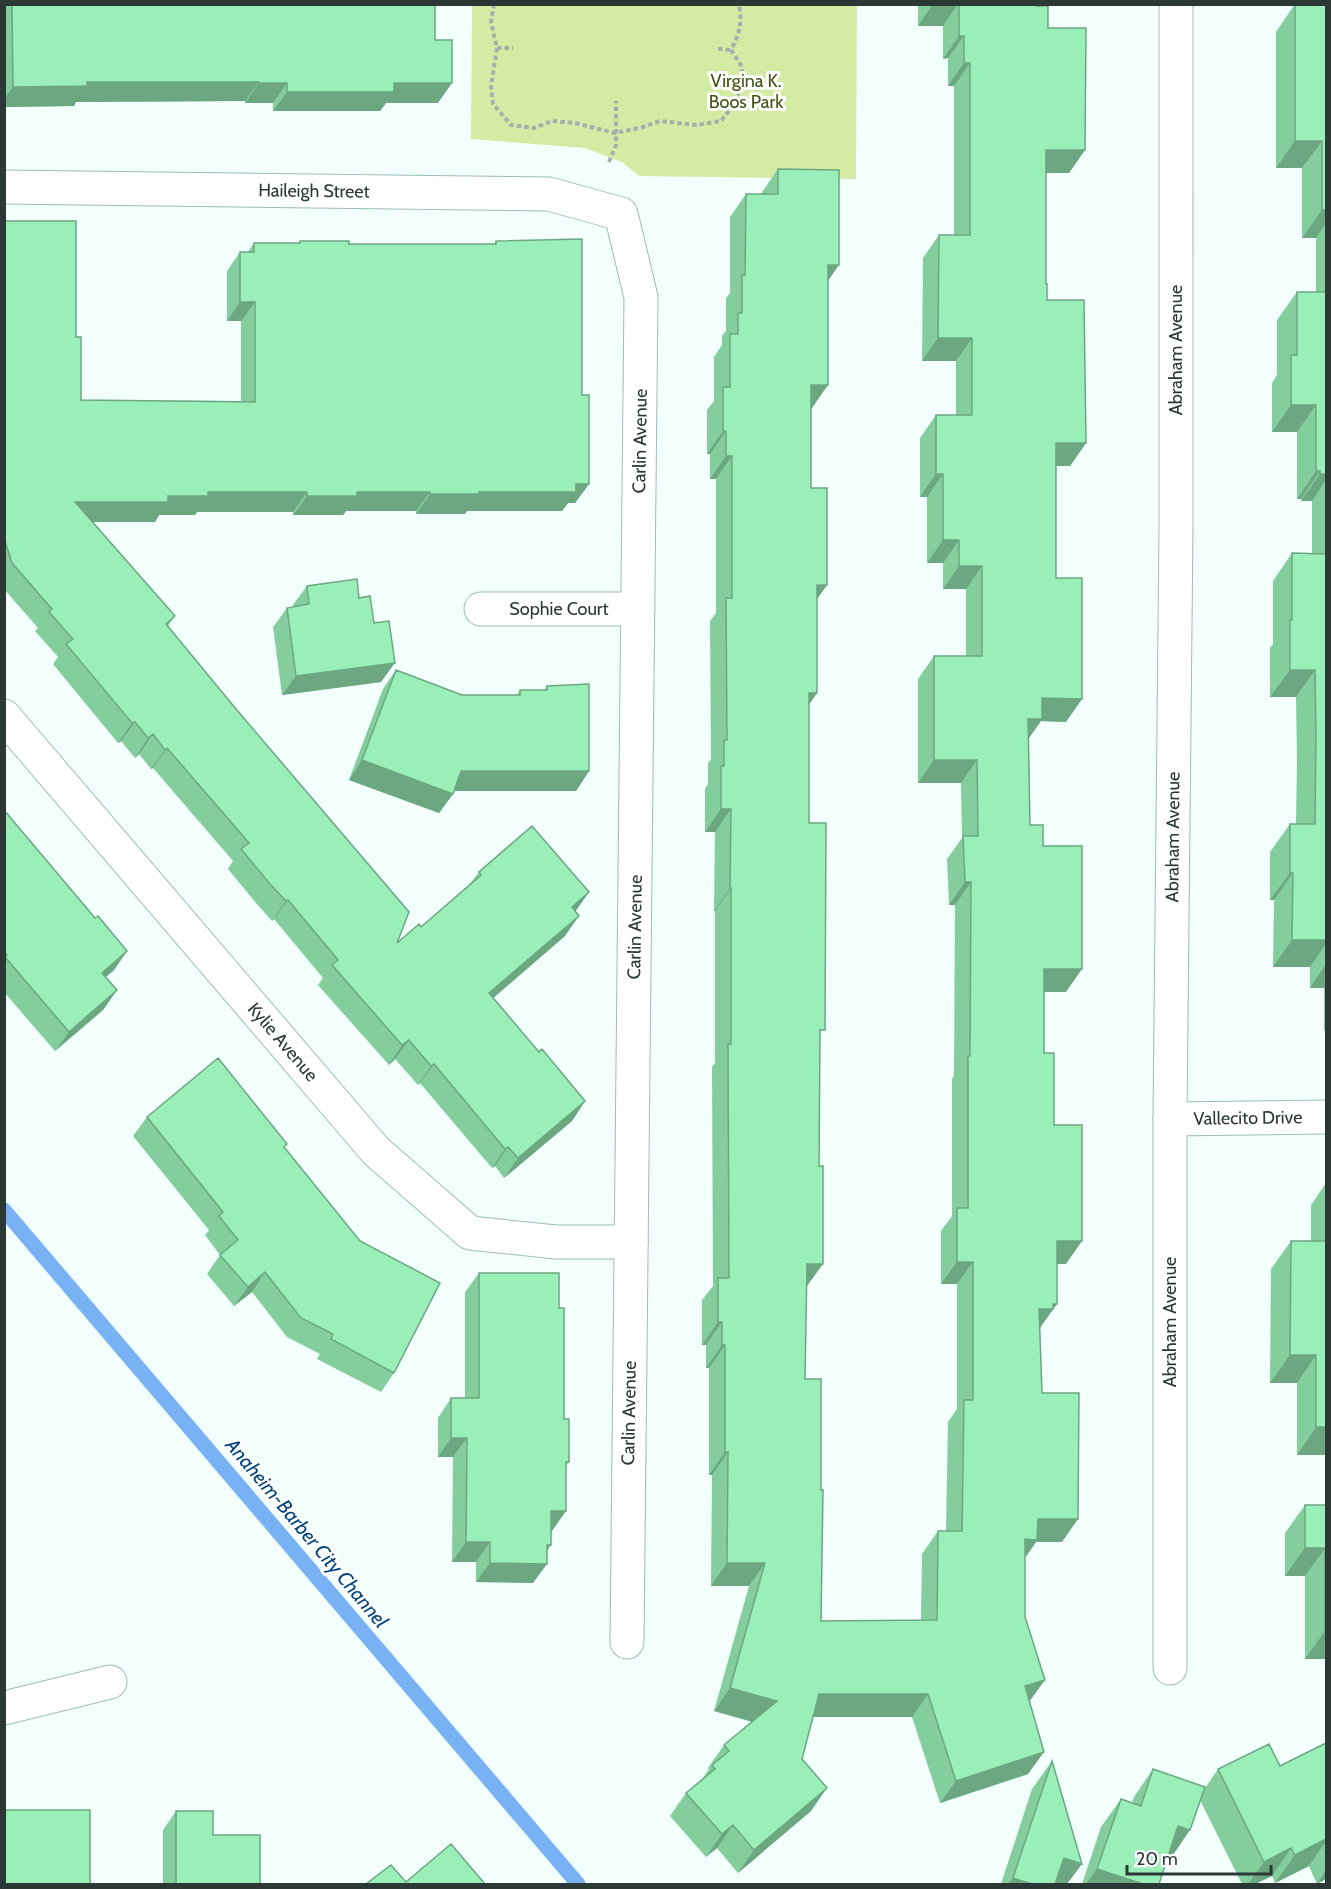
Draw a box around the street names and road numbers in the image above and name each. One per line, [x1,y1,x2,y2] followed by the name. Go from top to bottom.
[258,179,370,203] street label: Haileigh Street
[1165,285,1187,415] street label: Abraham Avenue
[628,388,652,494] street label: Carlin Avenue
[509,598,609,620] street label: Sophie Court
[1161,772,1185,902] street label: Abraham Avenue
[623,874,647,980] street label: Carlin Avenue
[243,998,323,1086] street label: Kylie Avenue
[1193,1106,1303,1130] street label: Vallecito Drive
[1159,1257,1181,1387] street label: Abraham Avenue
[617,1360,641,1466] street label: Carlin Avenue

